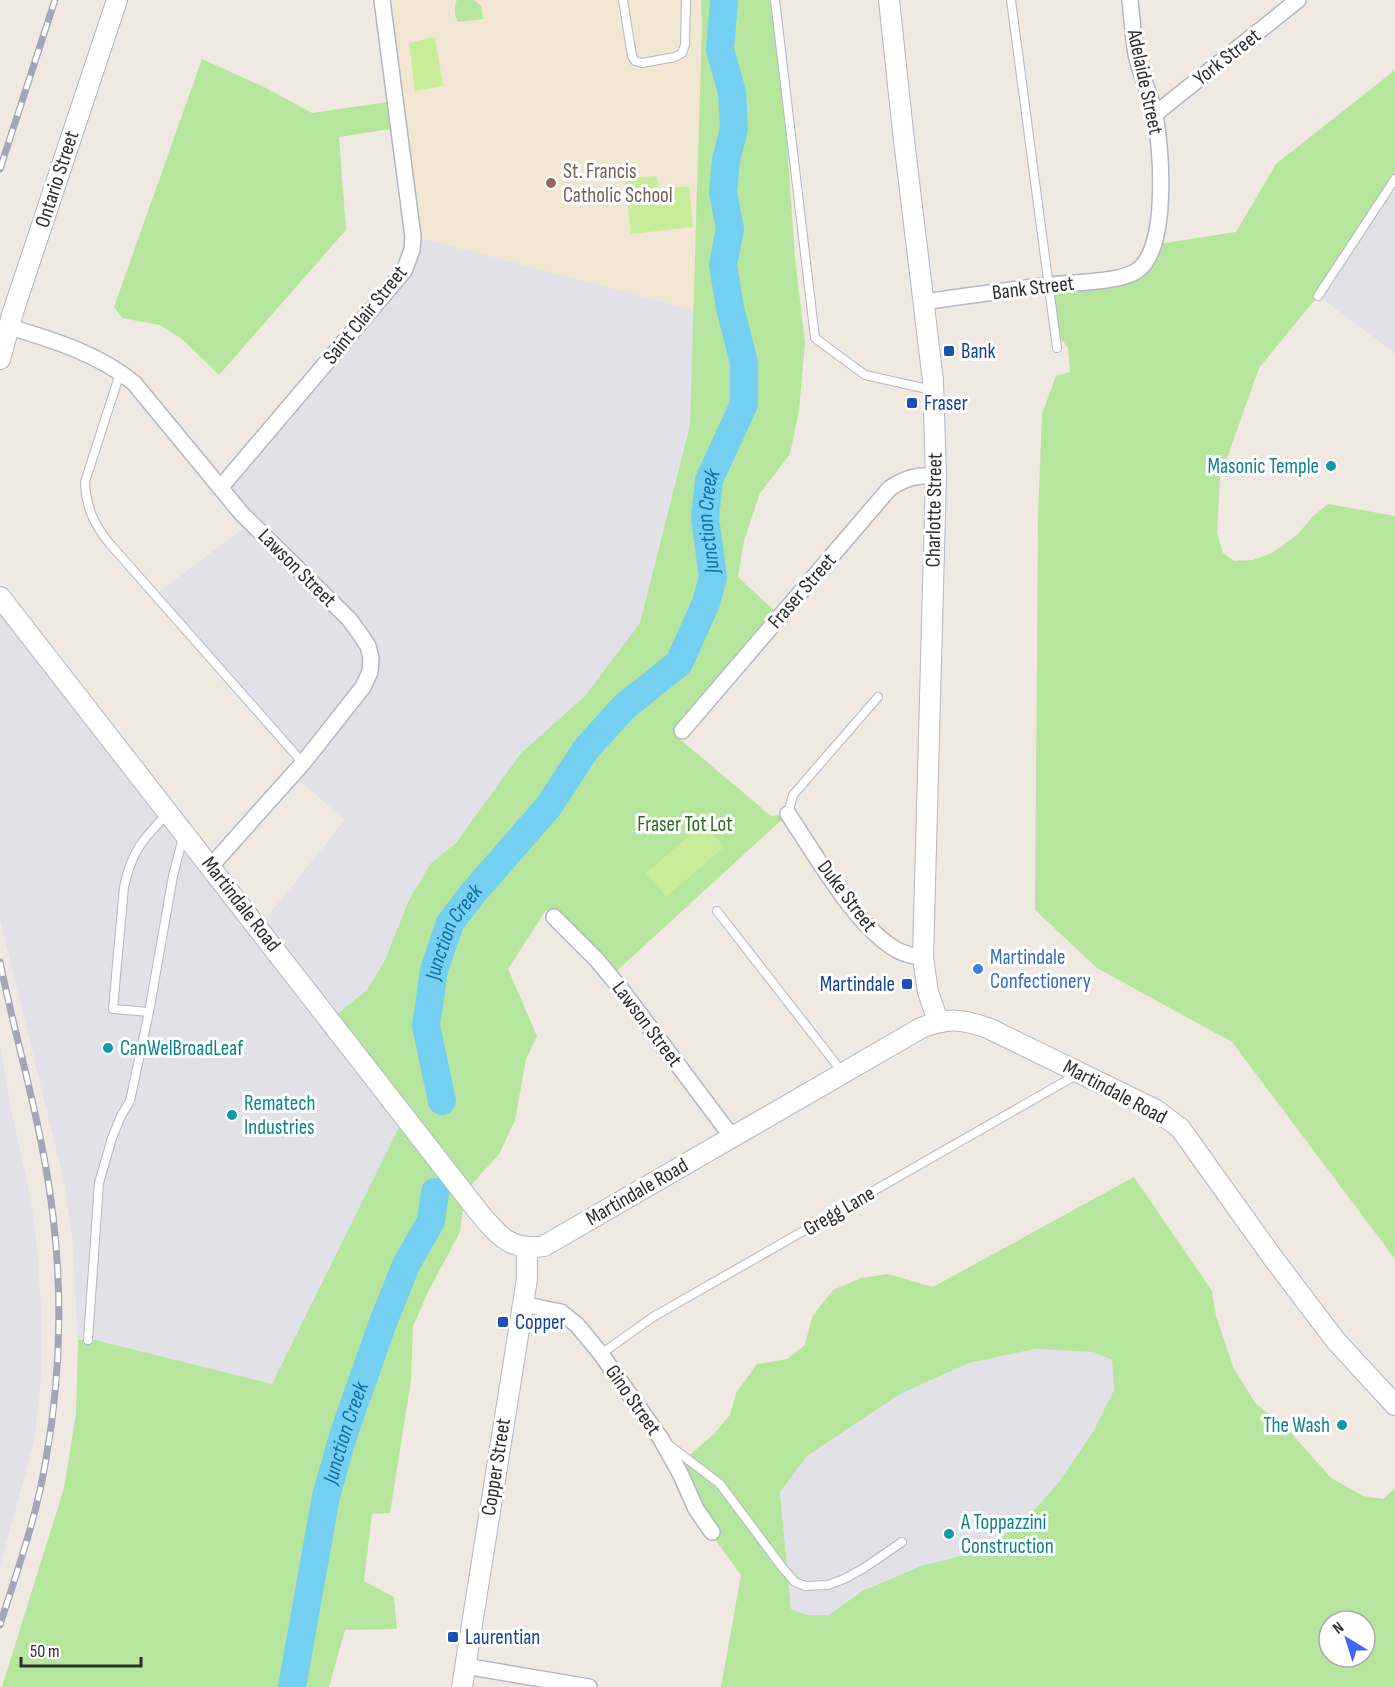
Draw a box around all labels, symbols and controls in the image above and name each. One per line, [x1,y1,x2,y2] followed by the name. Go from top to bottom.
[1189,23,1265,91] street label: York Street
[1121,26,1168,137] street label: Adelaide Street
[30,128,84,230] street label: Ontario Street
[563,159,673,208] place label: St. Francis Catholic School
[544,176,558,190] marker: St. Francis Catholic School
[318,261,412,369] street label: Saint Clair Street
[991,271,1075,305] street label: Bank Street
[961,339,996,364] place label: Bank
[942,344,956,358] marker: Bank
[924,391,968,416] place label: Fraser
[905,396,919,410] marker: Fraser
[921,452,947,568] street label: Charlotte Street
[1207,454,1319,479] place label: Masonic Temple
[1324,459,1338,473] marker: Masonic Temple
[691,464,726,577] water label: Junction Creek
[253,524,341,612] street label: Lawson Street
[763,548,841,634] street label: Fraser Street
[637,812,733,837] park label: Fraser Tot Lot
[196,852,286,956] street label: Martindale Road
[812,855,882,937] street label: Duke Street
[419,878,489,984] water label: Junction Creek
[990,945,1091,994] place label: Martindale Confectionery
[971,962,985,976] marker: Martindale Confectionery
[820,972,895,997] place label: Martindale
[607,976,687,1072] street label: Lawson Street
[900,977,914,991] marker: Martindale
[120,1036,244,1061] place label: CanWelBroadLeaf
[101,1041,115,1055] marker: CanWelBroadLeaf
[1059,1054,1171,1130] street label: Martindale Road
[244,1091,316,1140] place label: Rematech Industries
[225,1108,239,1122] marker: Rematech Industries
[582,1153,692,1231] street label: Martindale Road
[799,1181,879,1241] street label: Gregg Lane
[515,1310,566,1335] place label: Copper
[496,1315,510,1329] marker: Copper
[600,1360,666,1440] street label: Gino Street
[316,1378,375,1489] water label: Junction Creek
[1263,1413,1330,1438] place label: The Wash
[476,1417,516,1517] street label: Copper Street
[1335,1418,1349,1432] marker: The Wash
[960,1510,1054,1559] place label: A Toppazzini Construction
[942,1527,956,1541] marker: A Toppazzini Construction
[1317,1609,1377,1669] north arrow
[1329,1618,1348,1638] text: N
[465,1625,540,1650] place label: Laurentian
[21,1630,141,1668] scale bar
[446,1630,460,1644] marker: Laurentian
[30,1641,60,1662] text: 50 m

